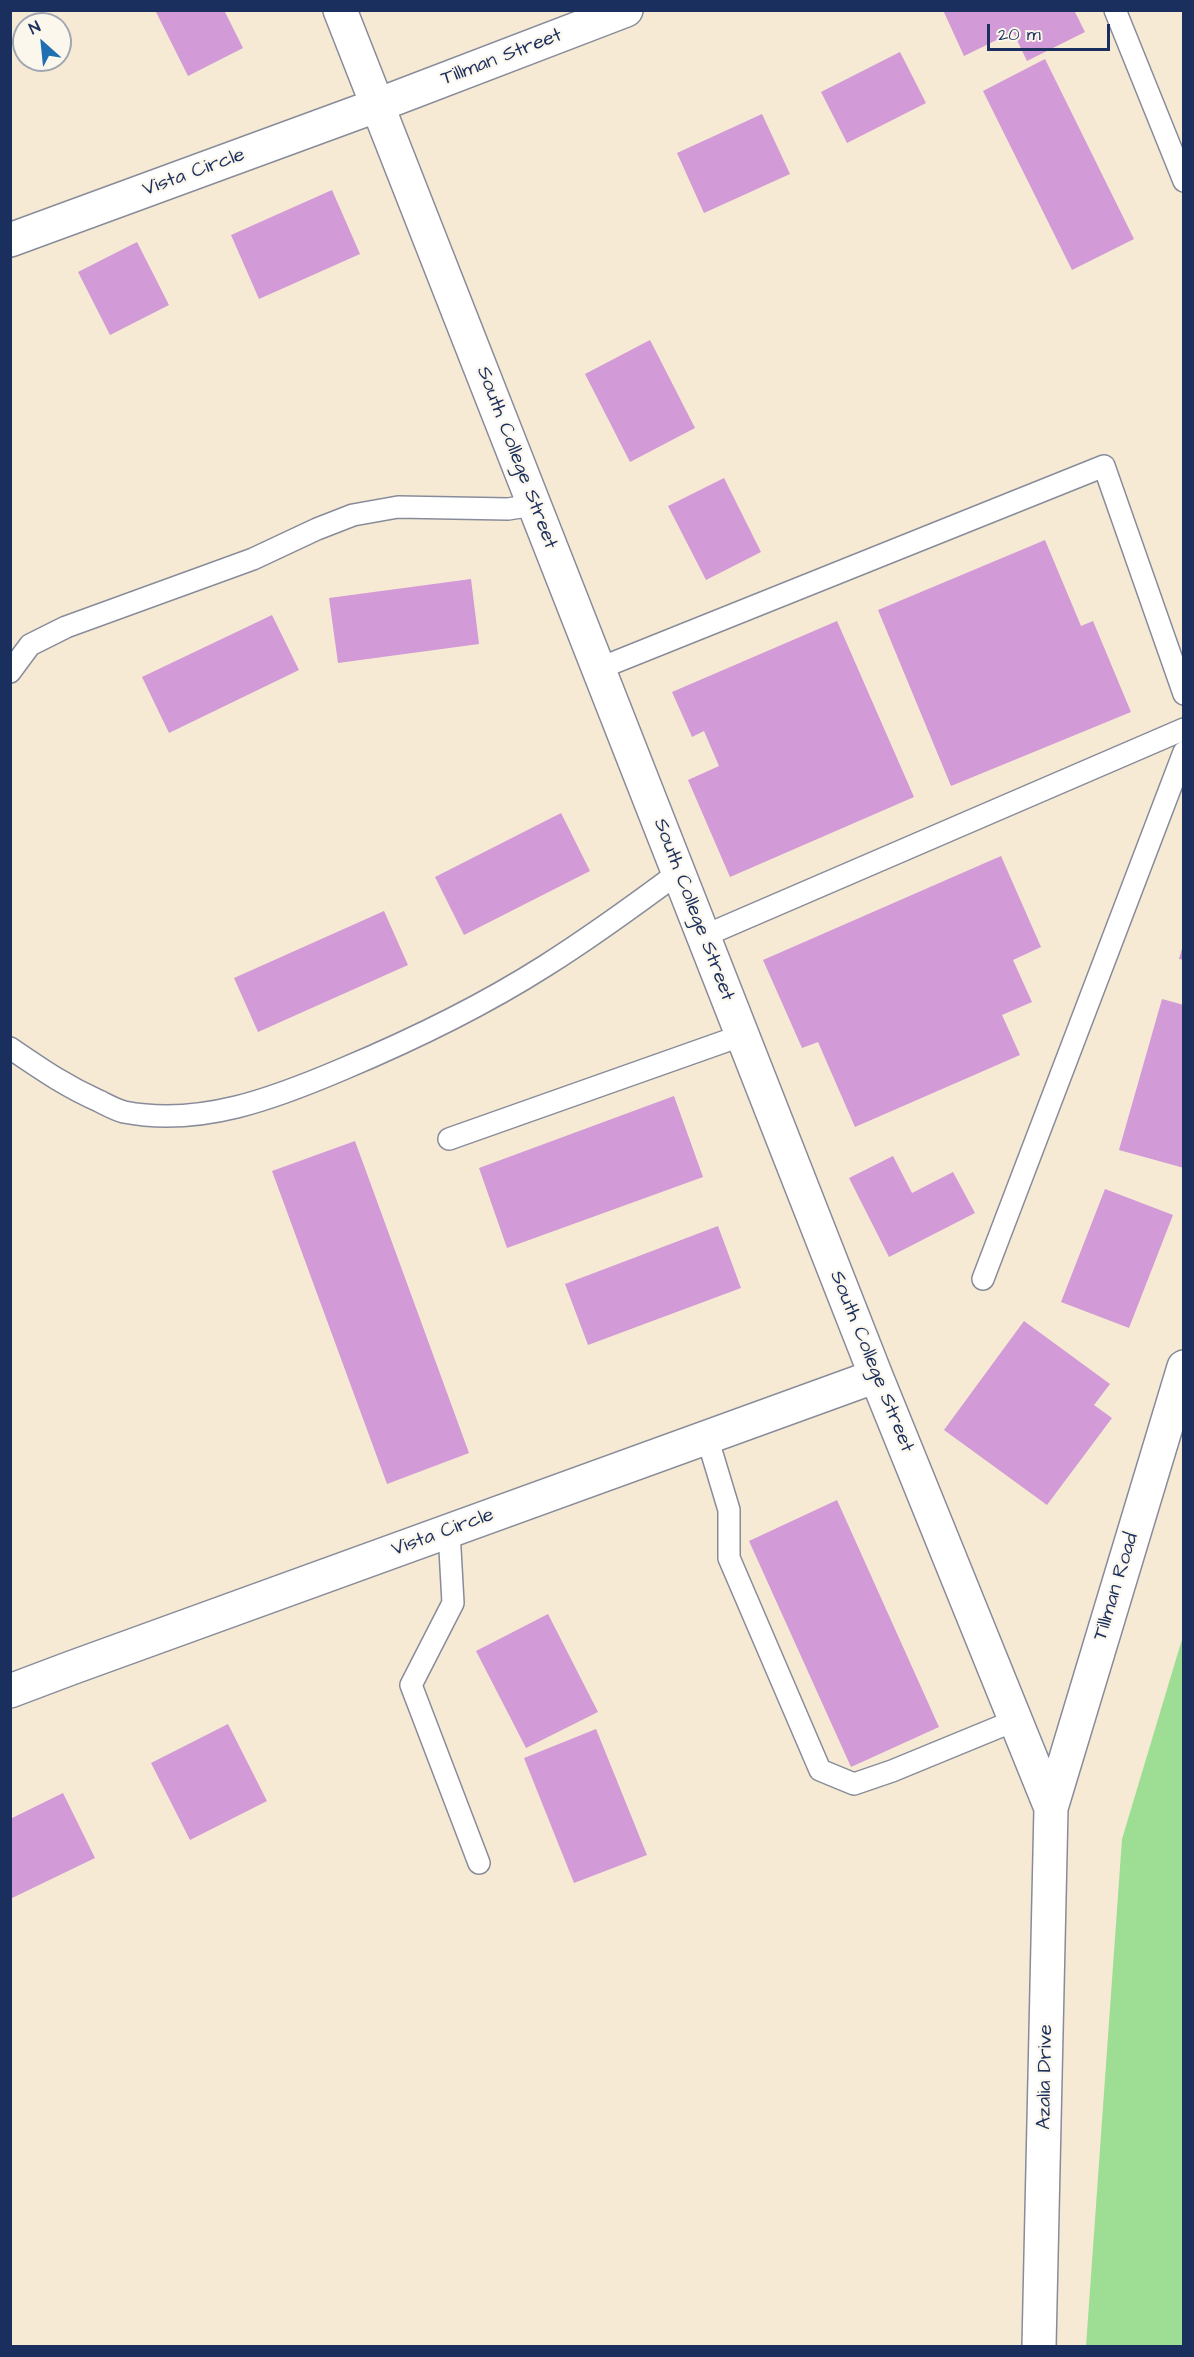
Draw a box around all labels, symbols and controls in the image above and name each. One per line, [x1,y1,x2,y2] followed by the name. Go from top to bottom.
[12,12,72,72] north arrow
[990,12,1113,50] scale bar
[25,16,44,40] text: N
[998,22,1041,47] text: 20 m
[438,24,566,92] street label: Tillman Street
[140,143,248,203] street label: Vista Circle
[470,363,562,553] street label: South College Street
[647,815,739,1005] street label: South College Street
[824,1268,918,1456] street label: South College Street
[389,1503,497,1563] street label: Vista Circle
[1089,1530,1145,1644] street label: Tillman Road
[1033,2024,1059,2130] street label: Azalia Drive

